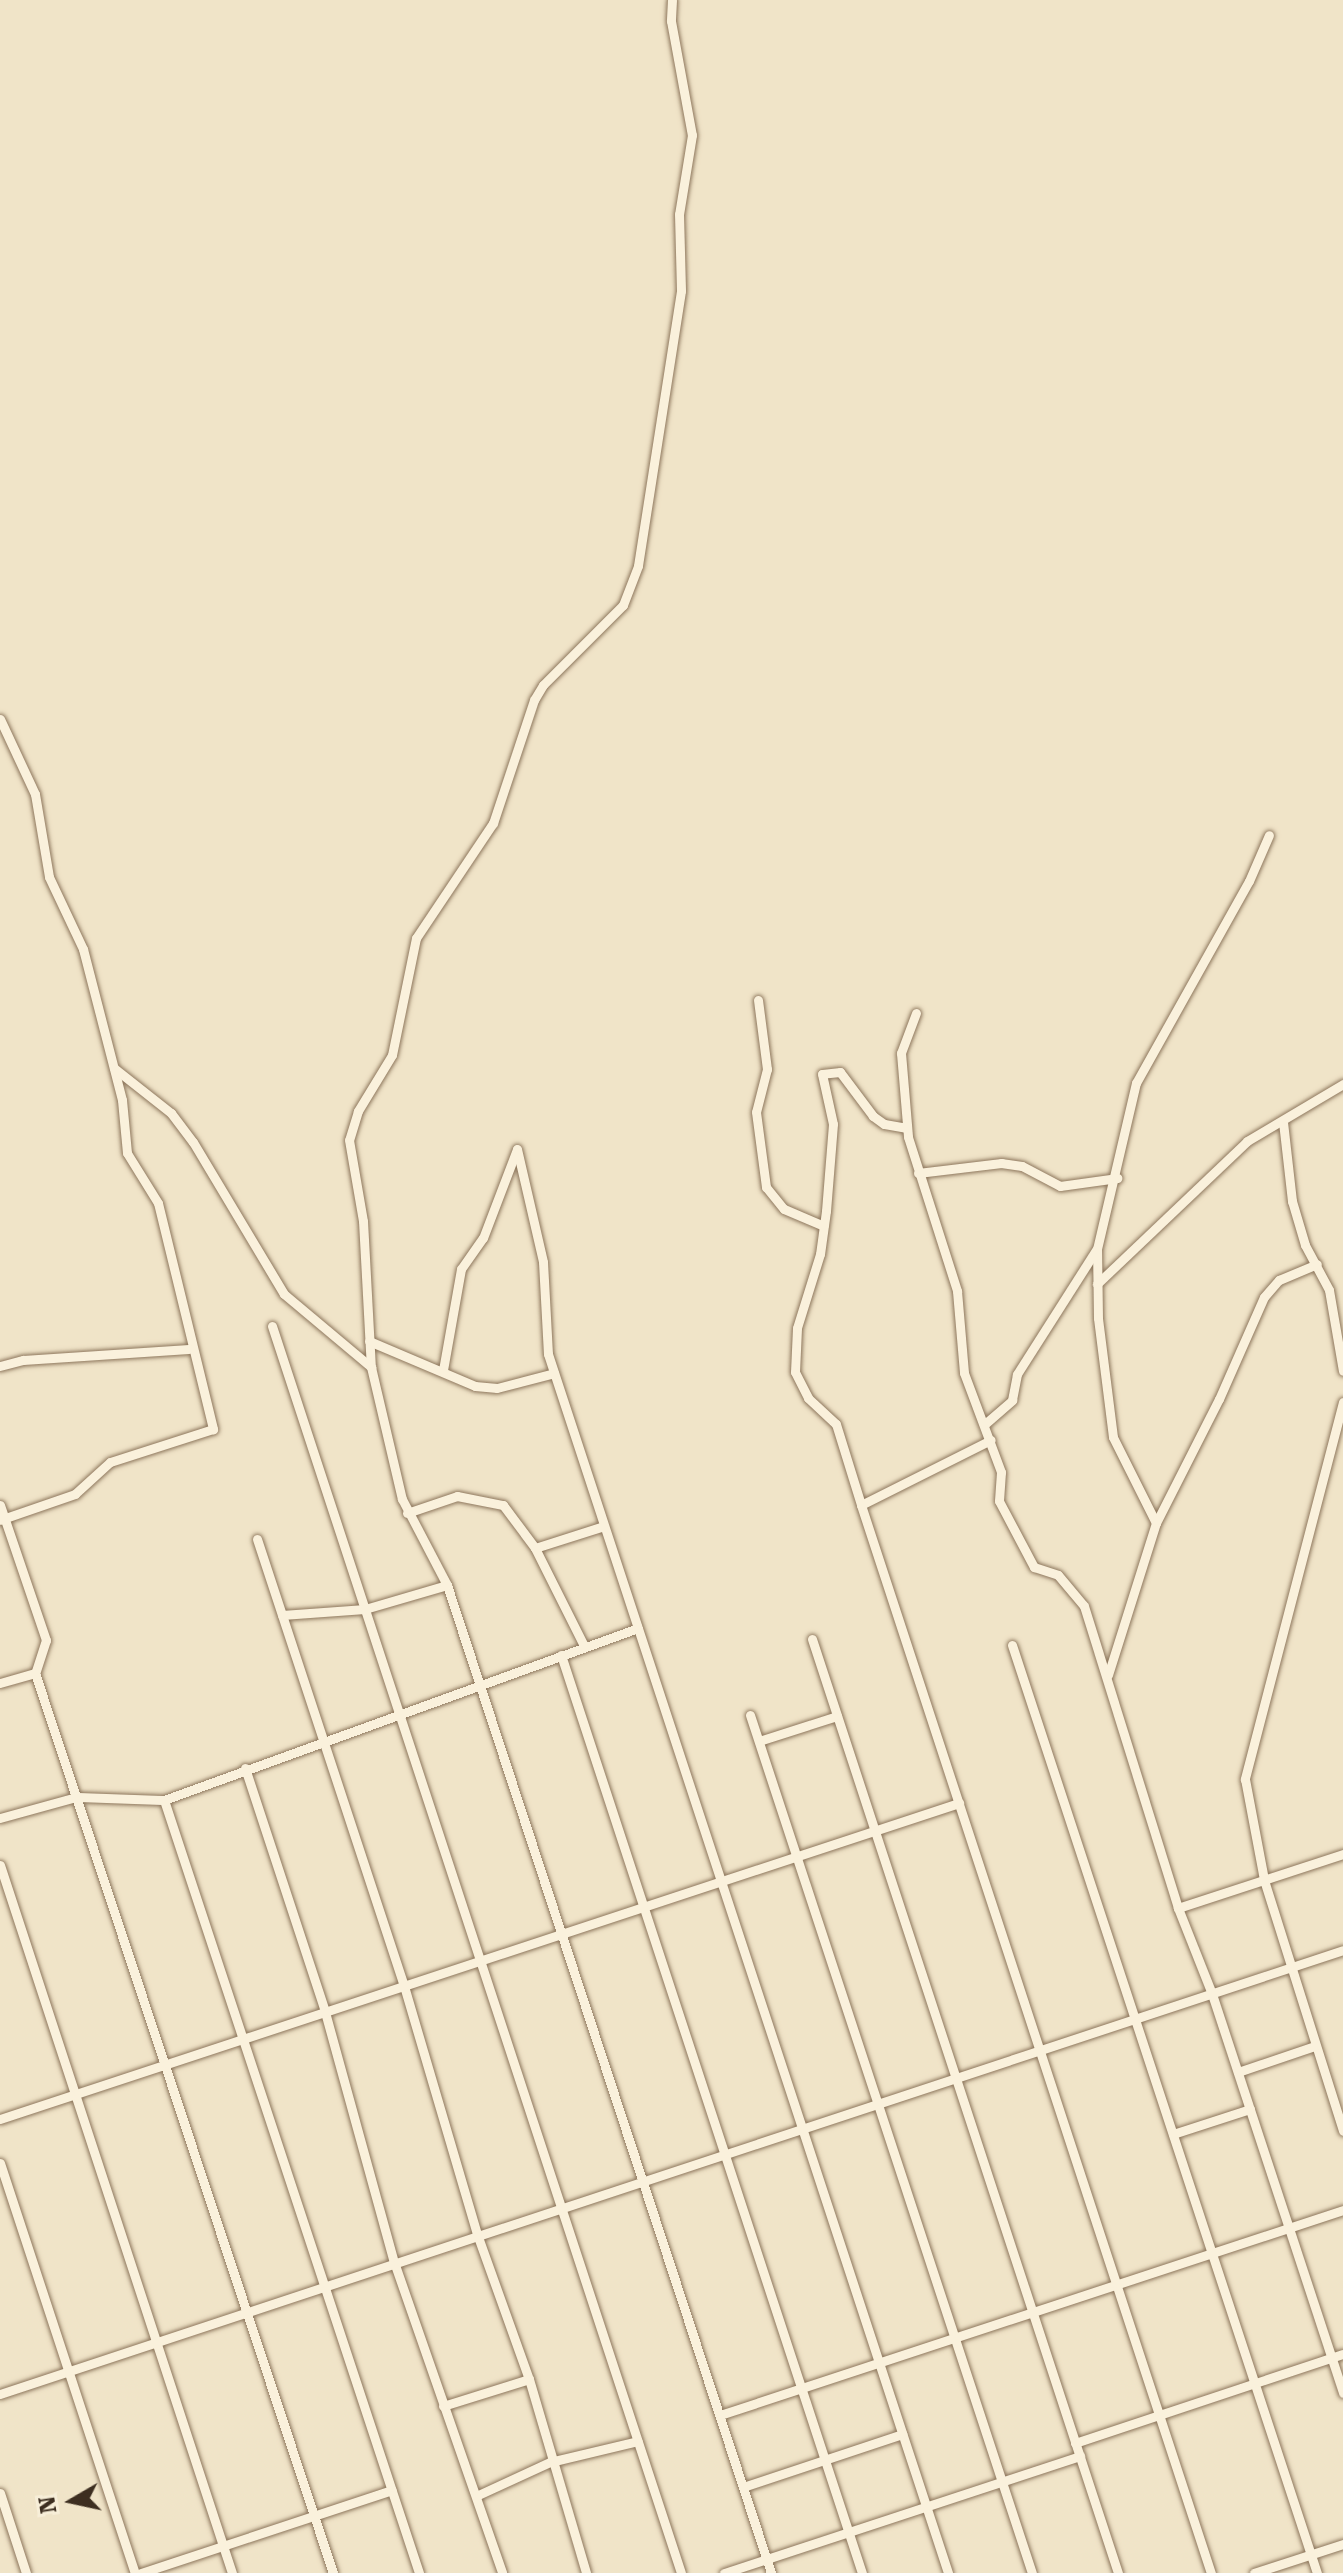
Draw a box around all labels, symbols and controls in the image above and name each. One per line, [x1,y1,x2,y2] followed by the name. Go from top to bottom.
[32,2461,112,2541] north arrow
[34,2495,61,2515] text: N

